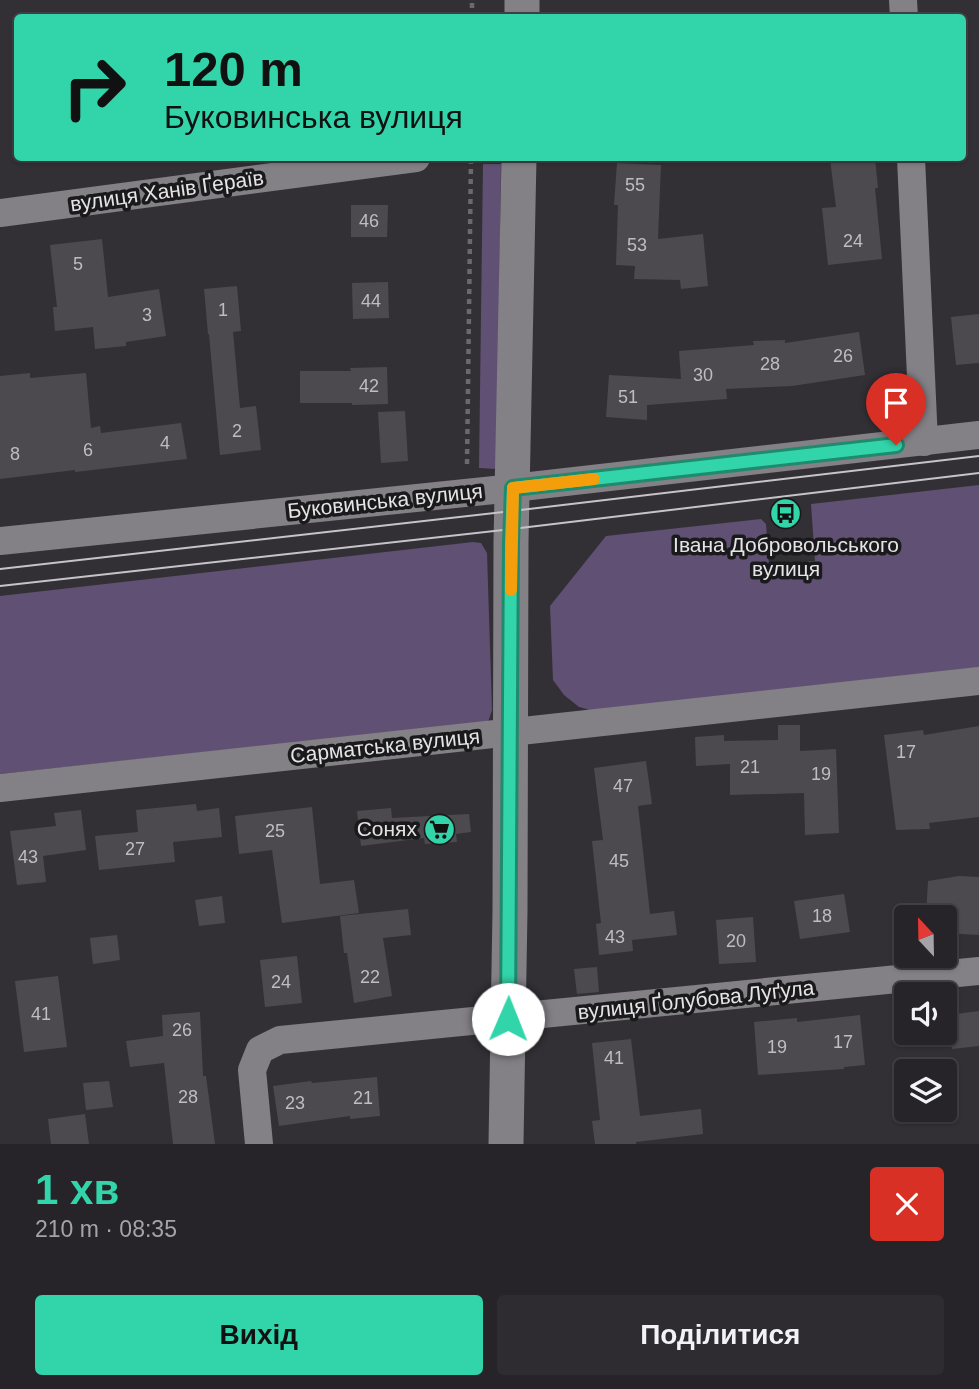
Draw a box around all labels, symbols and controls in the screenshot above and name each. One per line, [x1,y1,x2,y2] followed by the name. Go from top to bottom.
[49,42,140,133] icon: right
[164,42,303,96] text: 120 m
[164,99,463,135] text: Буковинська вулиця
[69,166,265,215] street label: вулиця Ханів Ґераїв
[625,175,645,195] house number: 55
[359,211,379,231] house number: 46
[843,231,863,251] house number: 24
[627,235,647,255] house number: 53
[73,254,83,274] house number: 5
[361,291,381,311] house number: 44
[218,300,228,320] house number: 1
[142,305,152,325] house number: 3
[833,346,853,366] house number: 26
[760,354,780,374] house number: 28
[693,365,713,385] house number: 30
[866,373,926,445] pin
[359,376,379,396] house number: 42
[877,384,915,422] icon: arrive
[618,387,638,407] house number: 51
[232,421,242,441] house number: 2
[160,433,170,453] house number: 4
[83,440,93,460] house number: 6
[10,444,20,464] house number: 8
[286,479,484,522] street label: Буковинська вулиця
[769,496,803,530] bus stop icon: Івана Добровольського вулиця
[673,533,899,580] place label: Івана Добровольського вулиця
[289,724,481,767] street label: Сарматська вулиця
[896,742,916,762] house number: 17
[740,757,760,777] house number: 21
[811,764,831,784] house number: 19
[613,776,633,796] house number: 47
[423,812,457,846] supermarket icon: Сонях
[357,817,417,840] place label: Сонях
[265,821,285,841] house number: 25
[125,839,145,859] house number: 27
[18,847,38,867] house number: 43
[609,851,629,871] house number: 45
[894,905,957,968] north arrow
[894,905,957,1122] map controls
[812,906,832,926] house number: 18
[605,927,625,947] house number: 43
[726,931,746,951] house number: 20
[360,967,380,987] house number: 22
[271,972,291,992] house number: 24
[577,976,816,1023] street label: вулиця Ґолубова Луґула
[471,982,545,1056] position arrow
[894,982,957,1045] button: sound
[31,1004,51,1024] house number: 41
[172,1020,192,1040] house number: 26
[833,1032,853,1052] house number: 17
[767,1037,787,1057] house number: 19
[604,1048,624,1068] house number: 41
[894,1059,957,1122] button: layers
[178,1087,198,1107] house number: 28
[353,1088,373,1108] house number: 21
[285,1093,305,1113] house number: 23
[35,1166,119,1213] text: 1 хв
[870,1167,944,1241] button: close
[35,1216,177,1242] text: 210 m · 08:35
[35,1295,483,1375] button: Вихід
[497,1295,944,1375] button: Поділитися

